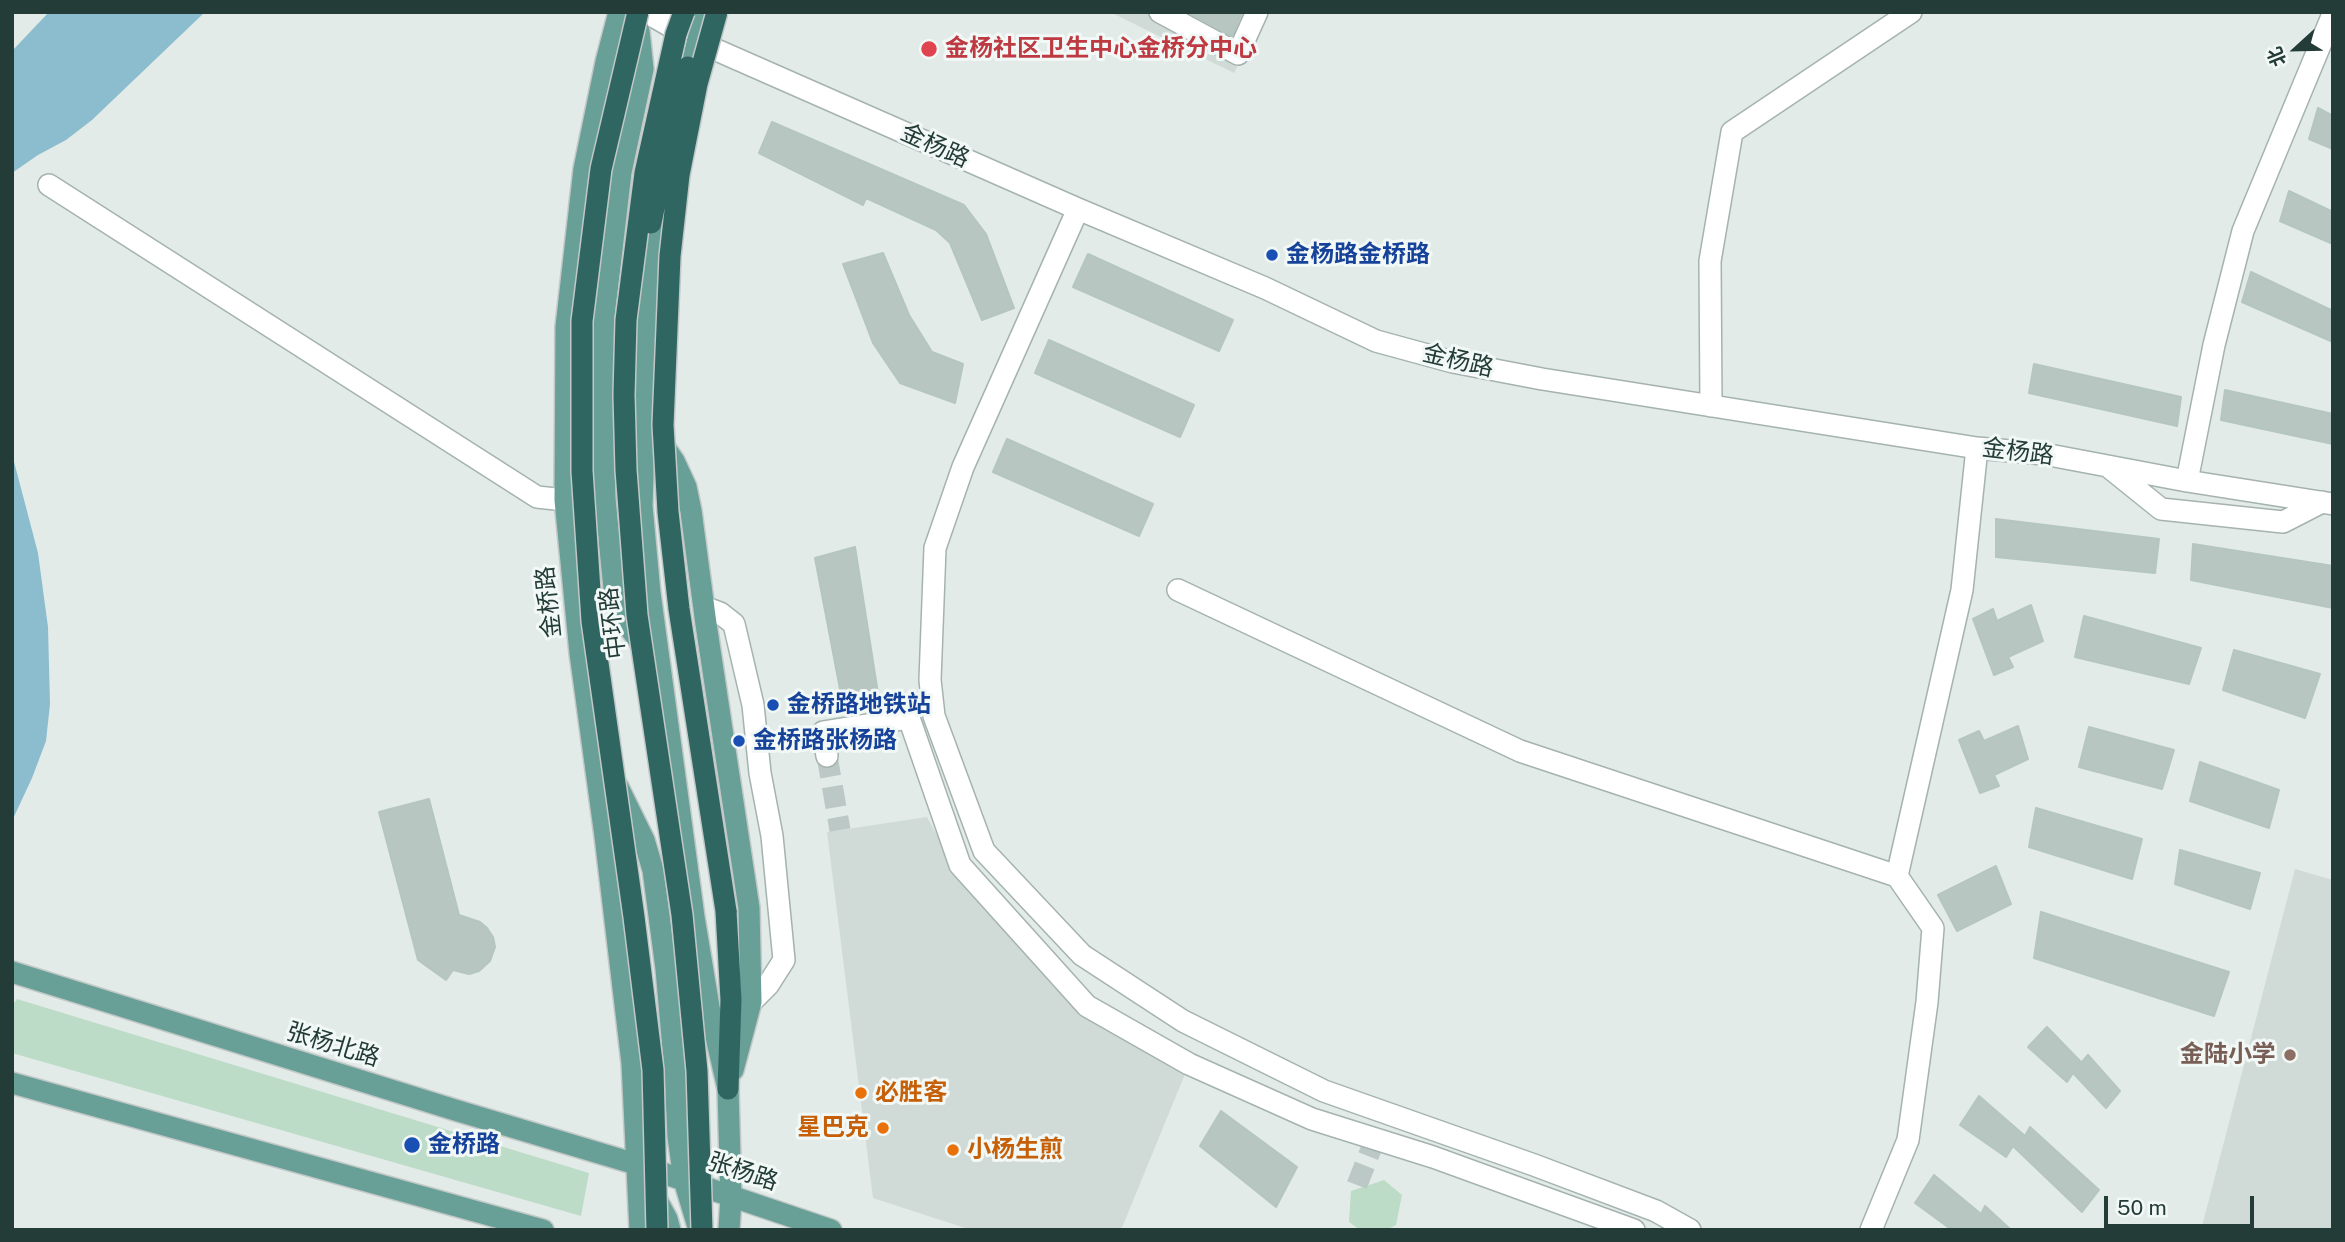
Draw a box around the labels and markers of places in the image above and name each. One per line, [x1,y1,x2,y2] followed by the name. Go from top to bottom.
[945,35,1257,63] place label: 金杨社区卫生中心金桥分中心
[919,39,939,59] marker: 金杨社区卫生中心金桥分中心
[1286,241,1430,269] place label: 金杨路金桥路
[1264,247,1280,263] marker: 金杨路金桥路
[787,691,931,719] place label: 金桥路地铁站
[765,697,781,713] marker: 金桥路地铁站
[753,727,897,755] place label: 金桥路张杨路
[731,733,747,749] marker: 金桥路张杨路
[2180,1041,2276,1069] place label: 金陆小学
[2282,1047,2298,1063] marker: 金陆小学
[875,1079,947,1107] place label: 必胜客
[853,1085,869,1101] marker: 必胜客
[797,1114,869,1142] place label: 星巴克
[875,1120,891,1136] marker: 星巴克
[428,1131,500,1159] place label: 金桥路
[402,1135,422,1155] marker: 金桥路
[967,1136,1063,1164] place label: 小杨生煎
[945,1142,961,1158] marker: 小杨生煎

